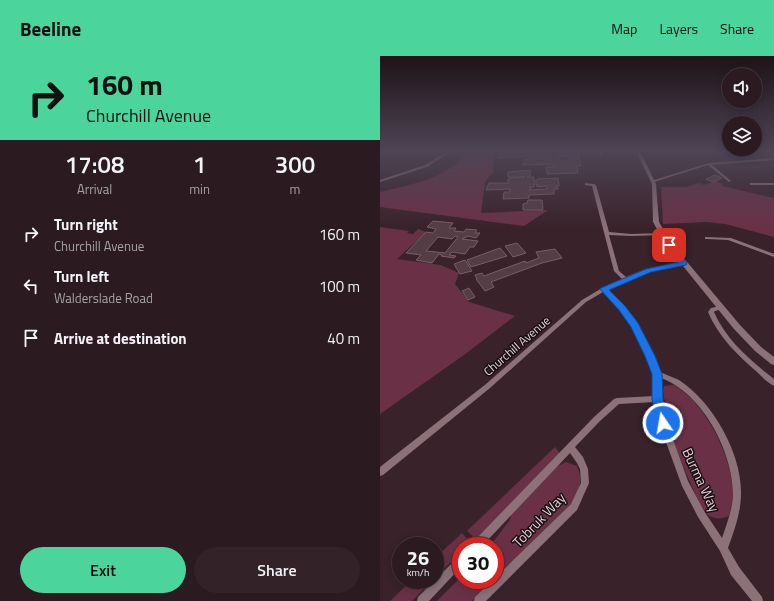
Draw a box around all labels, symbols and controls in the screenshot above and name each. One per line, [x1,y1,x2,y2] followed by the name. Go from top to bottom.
[20,14,81,43] text: Beeline
[611,18,637,39] text: Map
[659,18,698,39] text: Layers
[720,18,754,39] text: Share
[86,63,163,106] text: 160 m
[722,68,762,156] map controls
[722,68,762,108] button: sound
[20,72,72,124] icon: right
[86,102,211,129] text: Churchill Avenue
[722,116,762,156] button: layers
[65,146,124,182] text: 17:08
[193,146,206,182] text: 1
[275,146,315,182] text: 300
[77,179,112,199] text: Arrival
[189,179,210,199] text: min
[290,179,300,199] text: m
[54,213,118,236] text: Turn right
[20,223,42,245] icon: right
[319,223,360,246] text: 160 m
[652,228,686,262] pin
[658,234,680,256] icon: arrive
[54,236,144,256] text: Churchill Avenue
[54,265,109,288] text: Turn left
[20,275,42,297] icon: left
[319,275,360,298] text: 100 m
[54,288,153,308] text: Walderslade Road
[479,311,554,380] street label: Churchill Avenue
[20,327,42,349] icon: arrive
[54,327,187,350] text: Arrive at destination
[327,327,360,350] text: 40 m
[642,402,684,444] position arrow
[677,444,726,516] street label: Burma Way
[507,487,570,552] street label: Tobruk Way
[452,537,504,589] speed limit sign: 30
[407,542,429,573] text: 26
[20,547,186,593] button: Exit
[194,547,360,593] button: Share
[407,565,429,580] text: km/h

